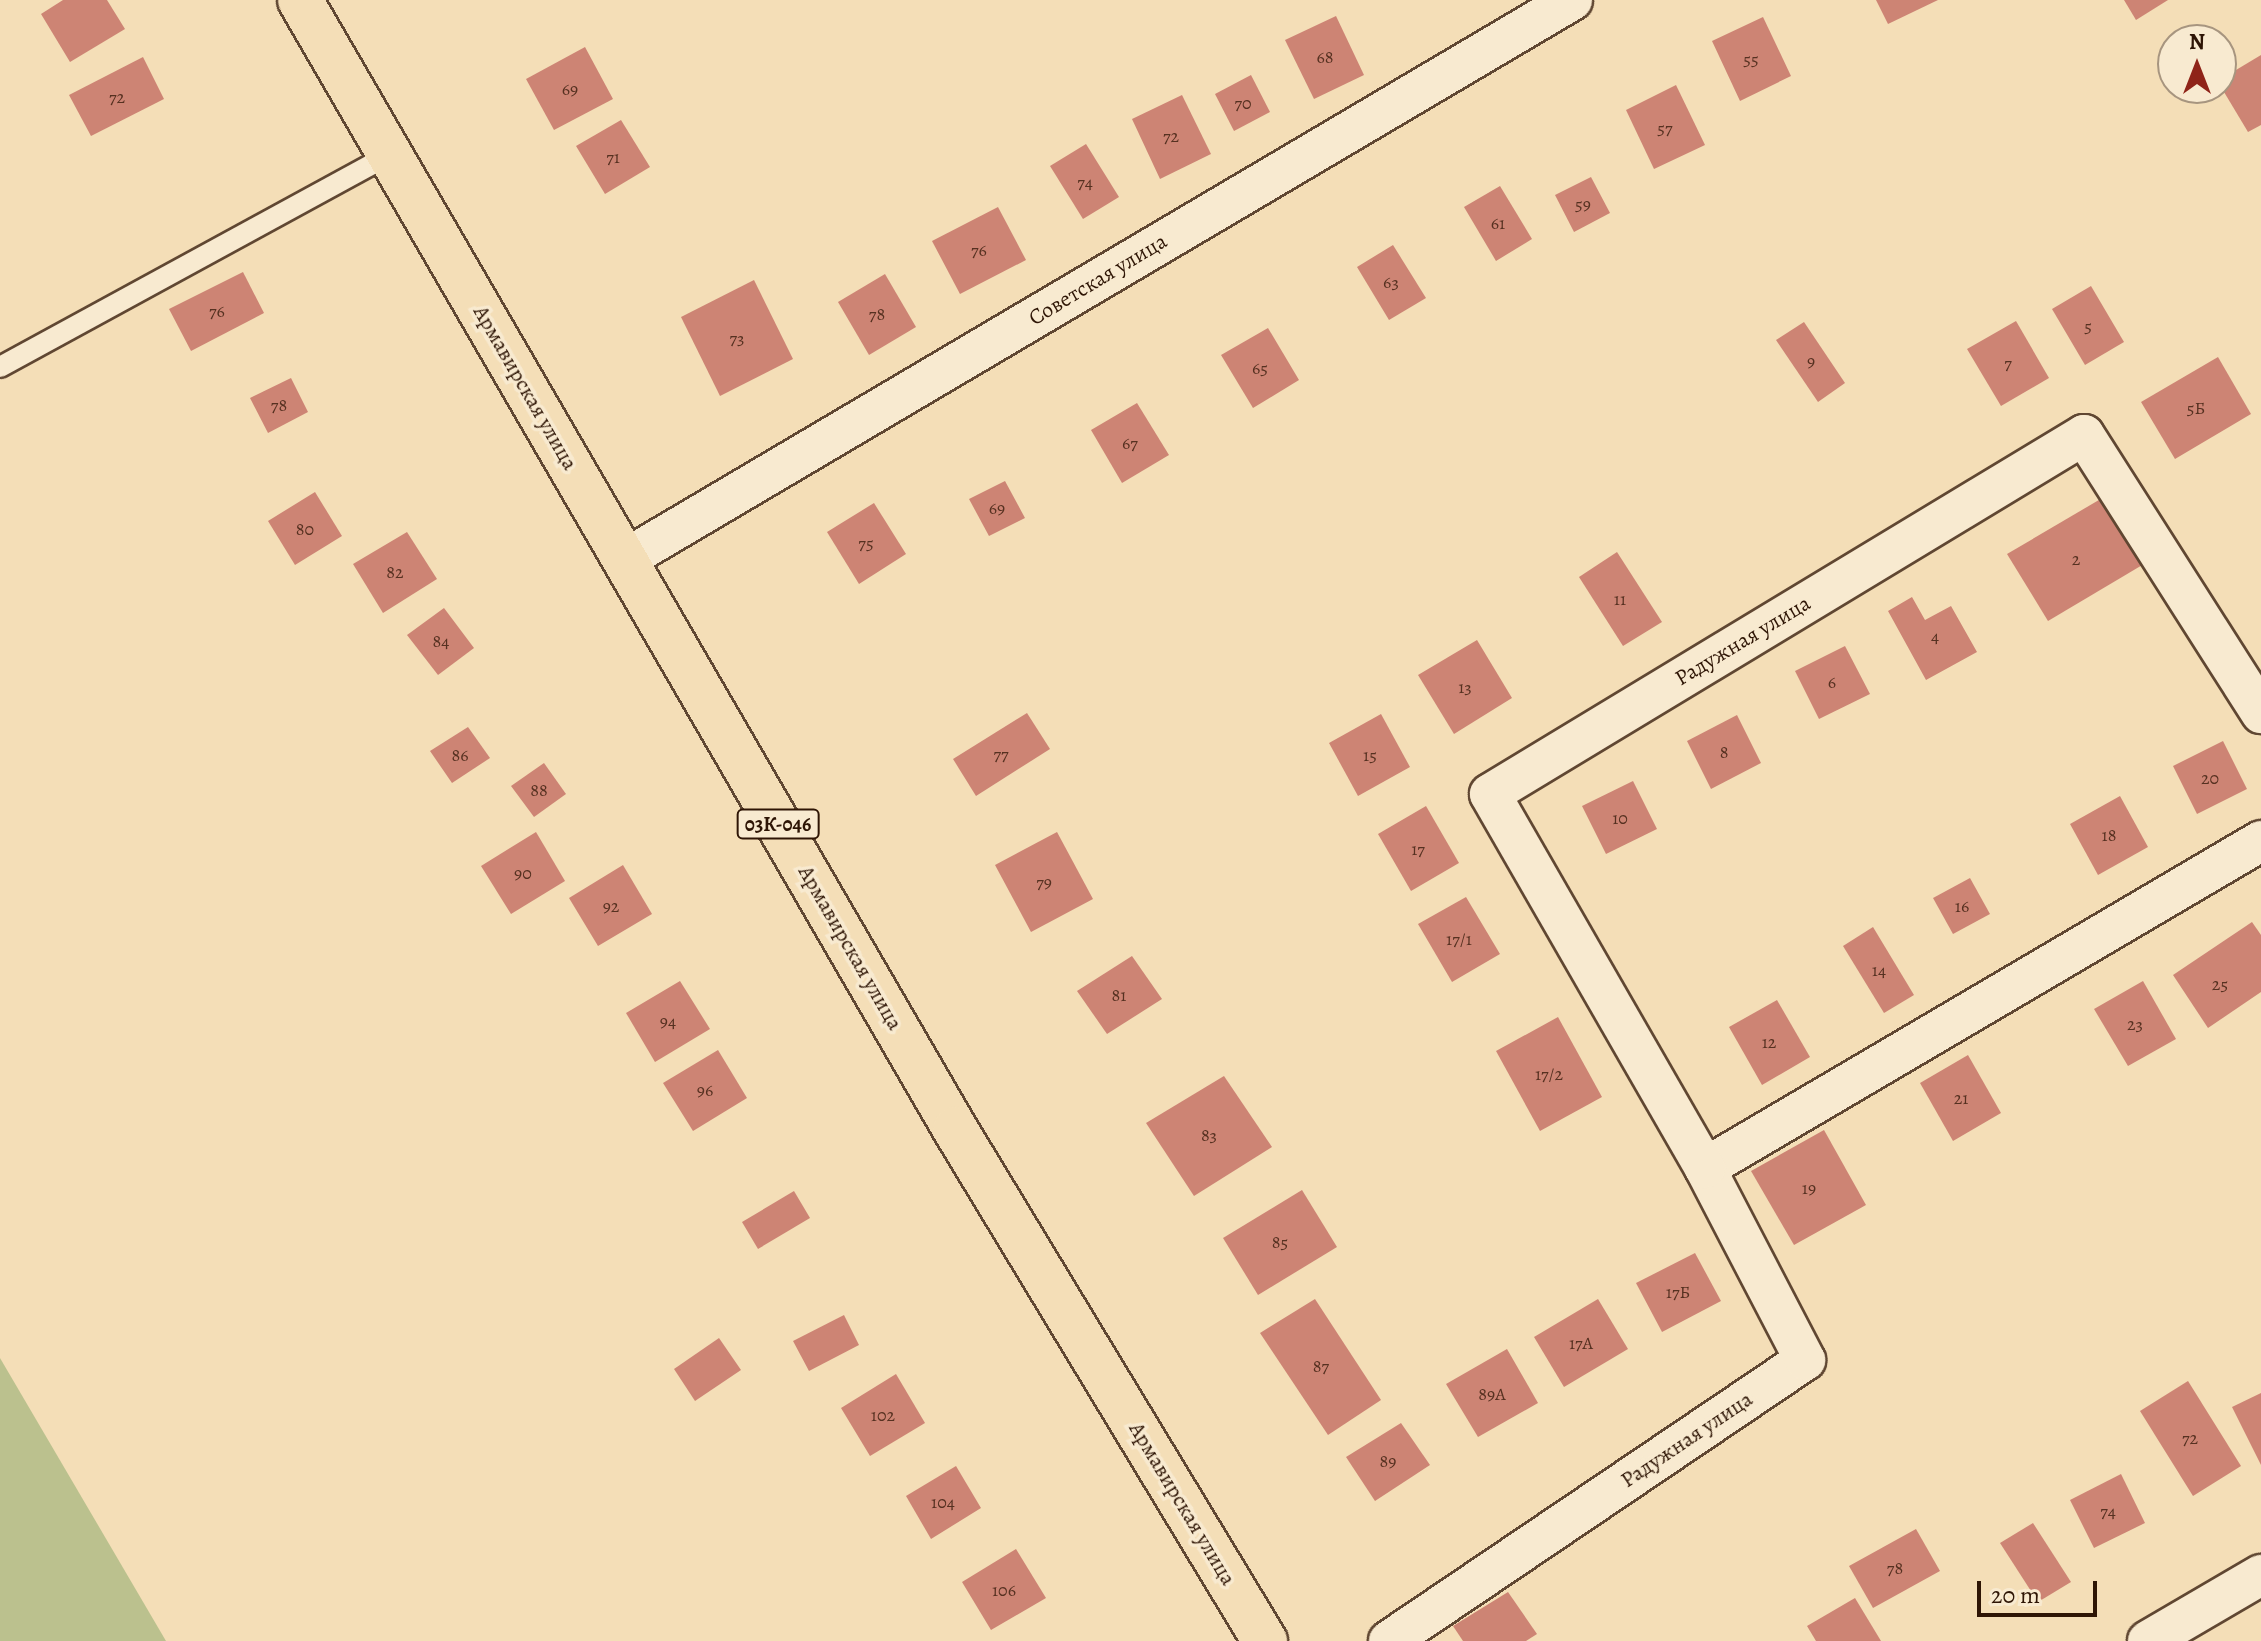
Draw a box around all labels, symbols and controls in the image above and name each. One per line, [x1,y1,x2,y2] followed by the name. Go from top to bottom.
[2157,24,2237,104] north arrow
[2189,27,2205,57] text: N
[1316,46,1334,68] house number: 68
[1743,48,1759,70] house number: 55
[562,78,578,100] house number: 69
[109,86,125,108] house number: 72
[1234,92,1252,114] house number: 70
[1657,117,1673,139] house number: 57
[1163,125,1179,147] house number: 72
[606,146,620,168] house number: 71
[1077,171,1093,193] house number: 74
[1575,193,1591,215] house number: 59
[1491,212,1505,234] house number: 61
[1024,228,1172,332] street label: Советская улица
[971,239,987,261] house number: 76
[1383,271,1399,293] house number: 63
[209,300,225,322] house number: 76
[467,301,583,475] street label: Армавирская улица
[869,303,885,325] house number: 78
[2084,315,2092,337] house number: 5
[729,327,745,349] house number: 73
[1807,350,1815,372] house number: 9
[2004,352,2012,374] house number: 7
[1252,357,1268,379] house number: 65
[271,394,287,416] house number: 78
[2187,397,2205,419] house number: 5Б
[1122,432,1138,454] house number: 67
[989,497,1005,519] house number: 69
[296,518,314,540] house number: 80
[858,532,874,554] house number: 75
[2072,548,2080,570] house number: 2
[386,561,404,583] house number: 82
[1614,588,1626,610] house number: 11
[1671,590,1815,692] street label: Радужная улица
[1931,625,1939,647] house number: 4
[433,630,449,652] house number: 84
[1828,671,1836,693] house number: 6
[1458,676,1472,698] house number: 13
[1720,741,1728,763] house number: 8
[993,743,1009,765] house number: 77
[451,744,469,766] house number: 86
[1363,744,1377,766] house number: 15
[2201,767,2219,789] house number: 20
[530,779,548,801] house number: 88
[1612,807,1628,829] house number: 10
[736,808,820,840] road number: 03К-046
[2102,824,2116,846] house number: 18
[1411,838,1425,860] house number: 17
[792,861,908,1035] street label: Армавирская улица
[514,862,532,884] house number: 90
[1036,871,1052,893] house number: 79
[603,895,619,917] house number: 92
[1955,895,1969,917] house number: 16
[1446,928,1472,950] house number: 17/1
[1872,959,1886,981] house number: 14
[2212,973,2228,995] house number: 25
[1112,984,1126,1006] house number: 81
[660,1010,676,1032] house number: 94
[2127,1013,2143,1035] house number: 23
[1762,1031,1776,1053] house number: 12
[1535,1063,1563,1085] house number: 17/2
[697,1079,713,1101] house number: 96
[1954,1087,1968,1109] house number: 21
[1201,1124,1217,1146] house number: 83
[1802,1177,1816,1199] house number: 19
[1272,1231,1288,1253] house number: 85
[1666,1281,1690,1303] house number: 17Б
[1569,1332,1593,1354] house number: 17А
[1313,1355,1329,1377] house number: 87
[1478,1383,1506,1405] house number: 89А
[1616,1386,1758,1494] street label: Радужная улица
[871,1404,895,1426] house number: 102
[1123,1418,1241,1590] street label: Армавирская улица
[2182,1427,2198,1449] house number: 72
[1380,1450,1396,1472] house number: 89
[931,1491,955,1513] house number: 104
[2100,1500,2116,1522] house number: 74
[1887,1557,1903,1579] house number: 78
[1981,1565,2101,1615] scale bar
[992,1579,1016,1601] house number: 106
[1991,1579,2040,1611] text: 20 m

